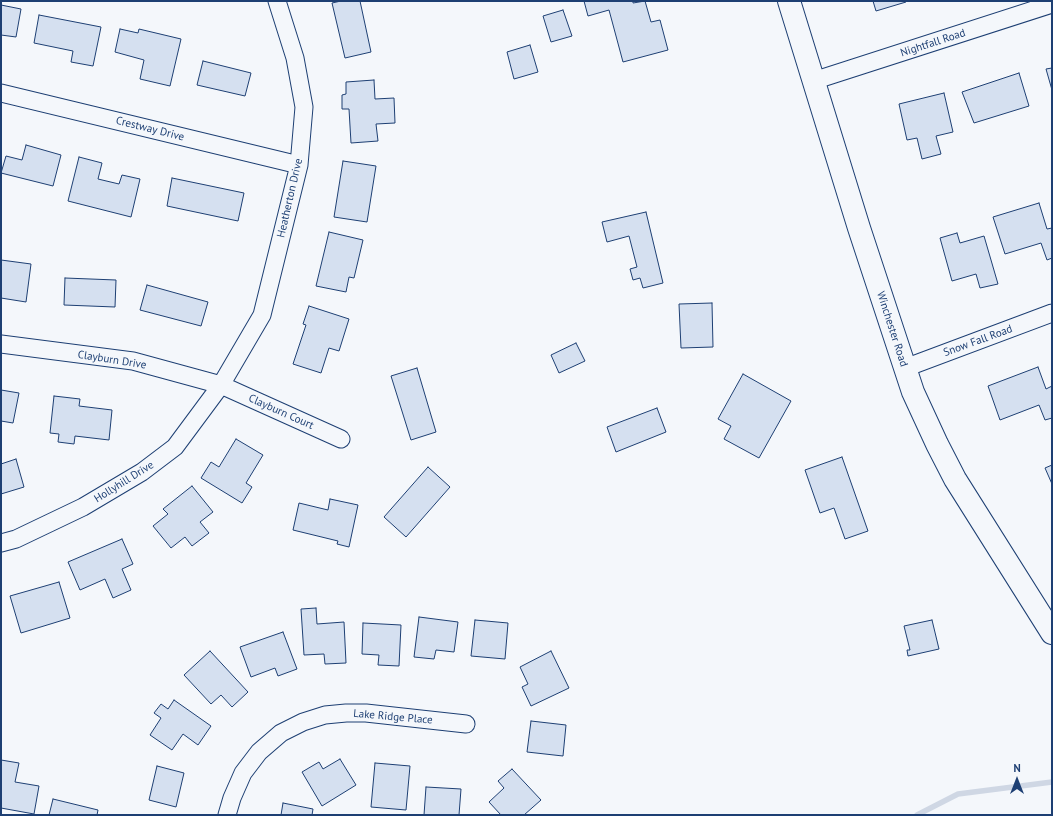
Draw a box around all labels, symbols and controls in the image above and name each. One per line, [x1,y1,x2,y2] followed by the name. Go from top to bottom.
[899,26,967,60] street label: Nightfall Road
[114,114,186,144] street label: Crestway Drive
[274,157,306,239] street label: Heatherton Drive
[874,290,910,368] street label: Winchester Road
[942,322,1014,360] street label: Snow Fall Road
[77,348,147,372] street label: Clayburn Drive
[246,392,316,432] street label: Clayburn Court
[92,458,156,506] street label: Hollyhill Drive
[353,707,433,727] street label: Lake Ridge Place
[997,760,1037,800] north arrow
[1013,761,1021,775] text: N

